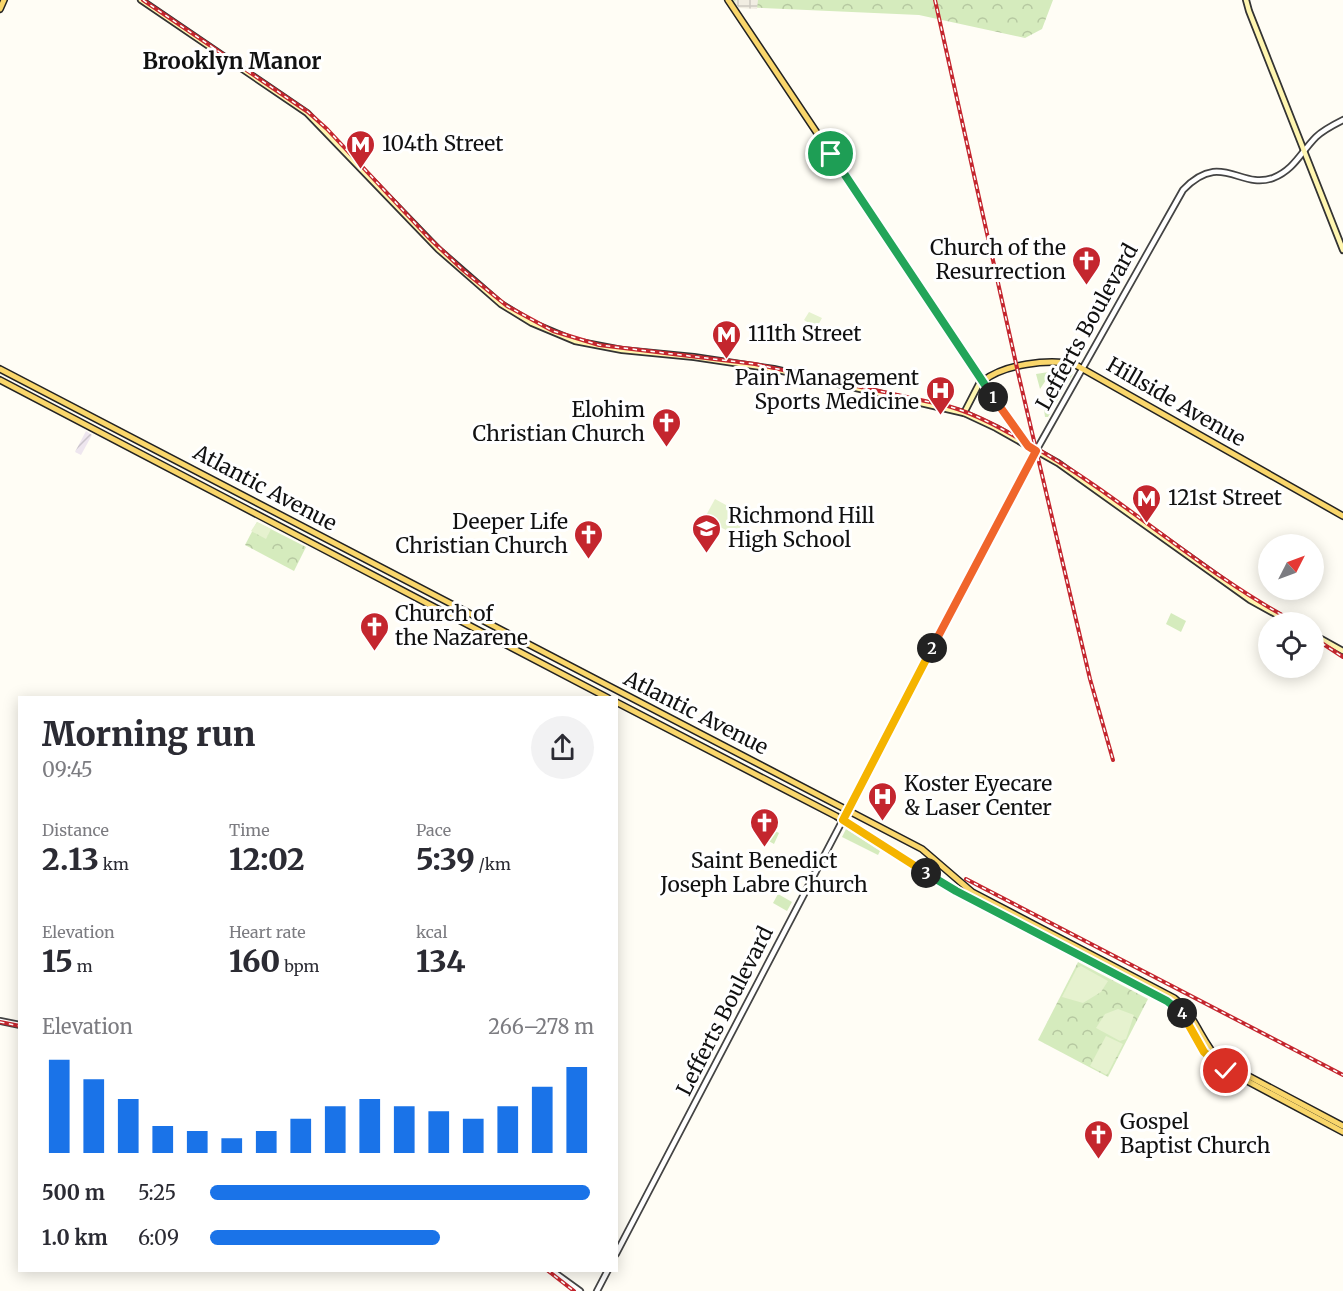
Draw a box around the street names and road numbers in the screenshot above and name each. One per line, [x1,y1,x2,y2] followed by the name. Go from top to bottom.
[1030,238,1144,415] street label: Lefferts Boulevard
[1102,351,1250,452] street label: Hillside Avenue
[188,438,341,537] street label: Atlantic Avenue
[619,664,773,761] street label: Atlantic Avenue
[670,921,779,1100] street label: Lefferts Boulevard

